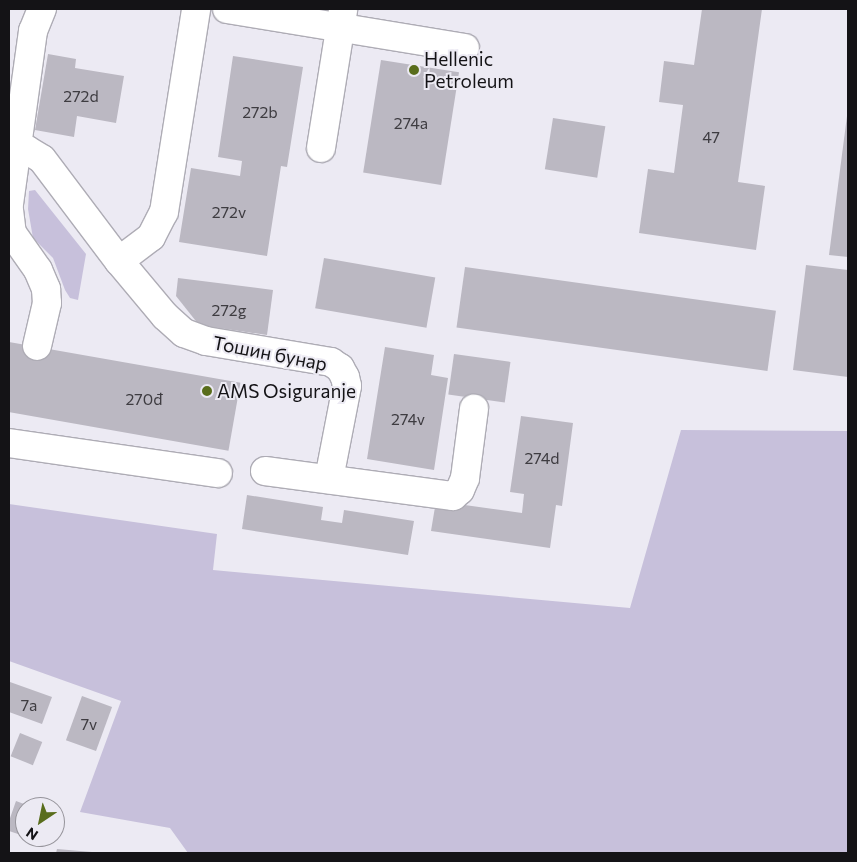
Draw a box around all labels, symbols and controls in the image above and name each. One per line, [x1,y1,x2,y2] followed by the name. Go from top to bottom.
[424,48,514,92] place label: Hellenic Petroleum
[408,64,420,76] marker: Hellenic Petroleum
[63,86,99,106] house number: 272d
[242,102,278,122] house number: 272b
[394,113,428,133] house number: 274a
[702,127,720,147] house number: 47
[212,202,246,222] house number: 272v
[212,300,246,320] house number: 272g
[211,331,329,375] street label: Тошин бунар
[217,380,356,402] place label: AMS Osiguranje
[201,385,213,397] marker: AMS Osiguranje
[126,389,162,409] house number: 270đ
[391,409,425,429] house number: 274v
[524,448,560,468] house number: 274d
[21,695,37,715] house number: 7a
[81,714,97,734] house number: 7v
[15,797,65,847] north arrow
[23,824,41,844] text: N

